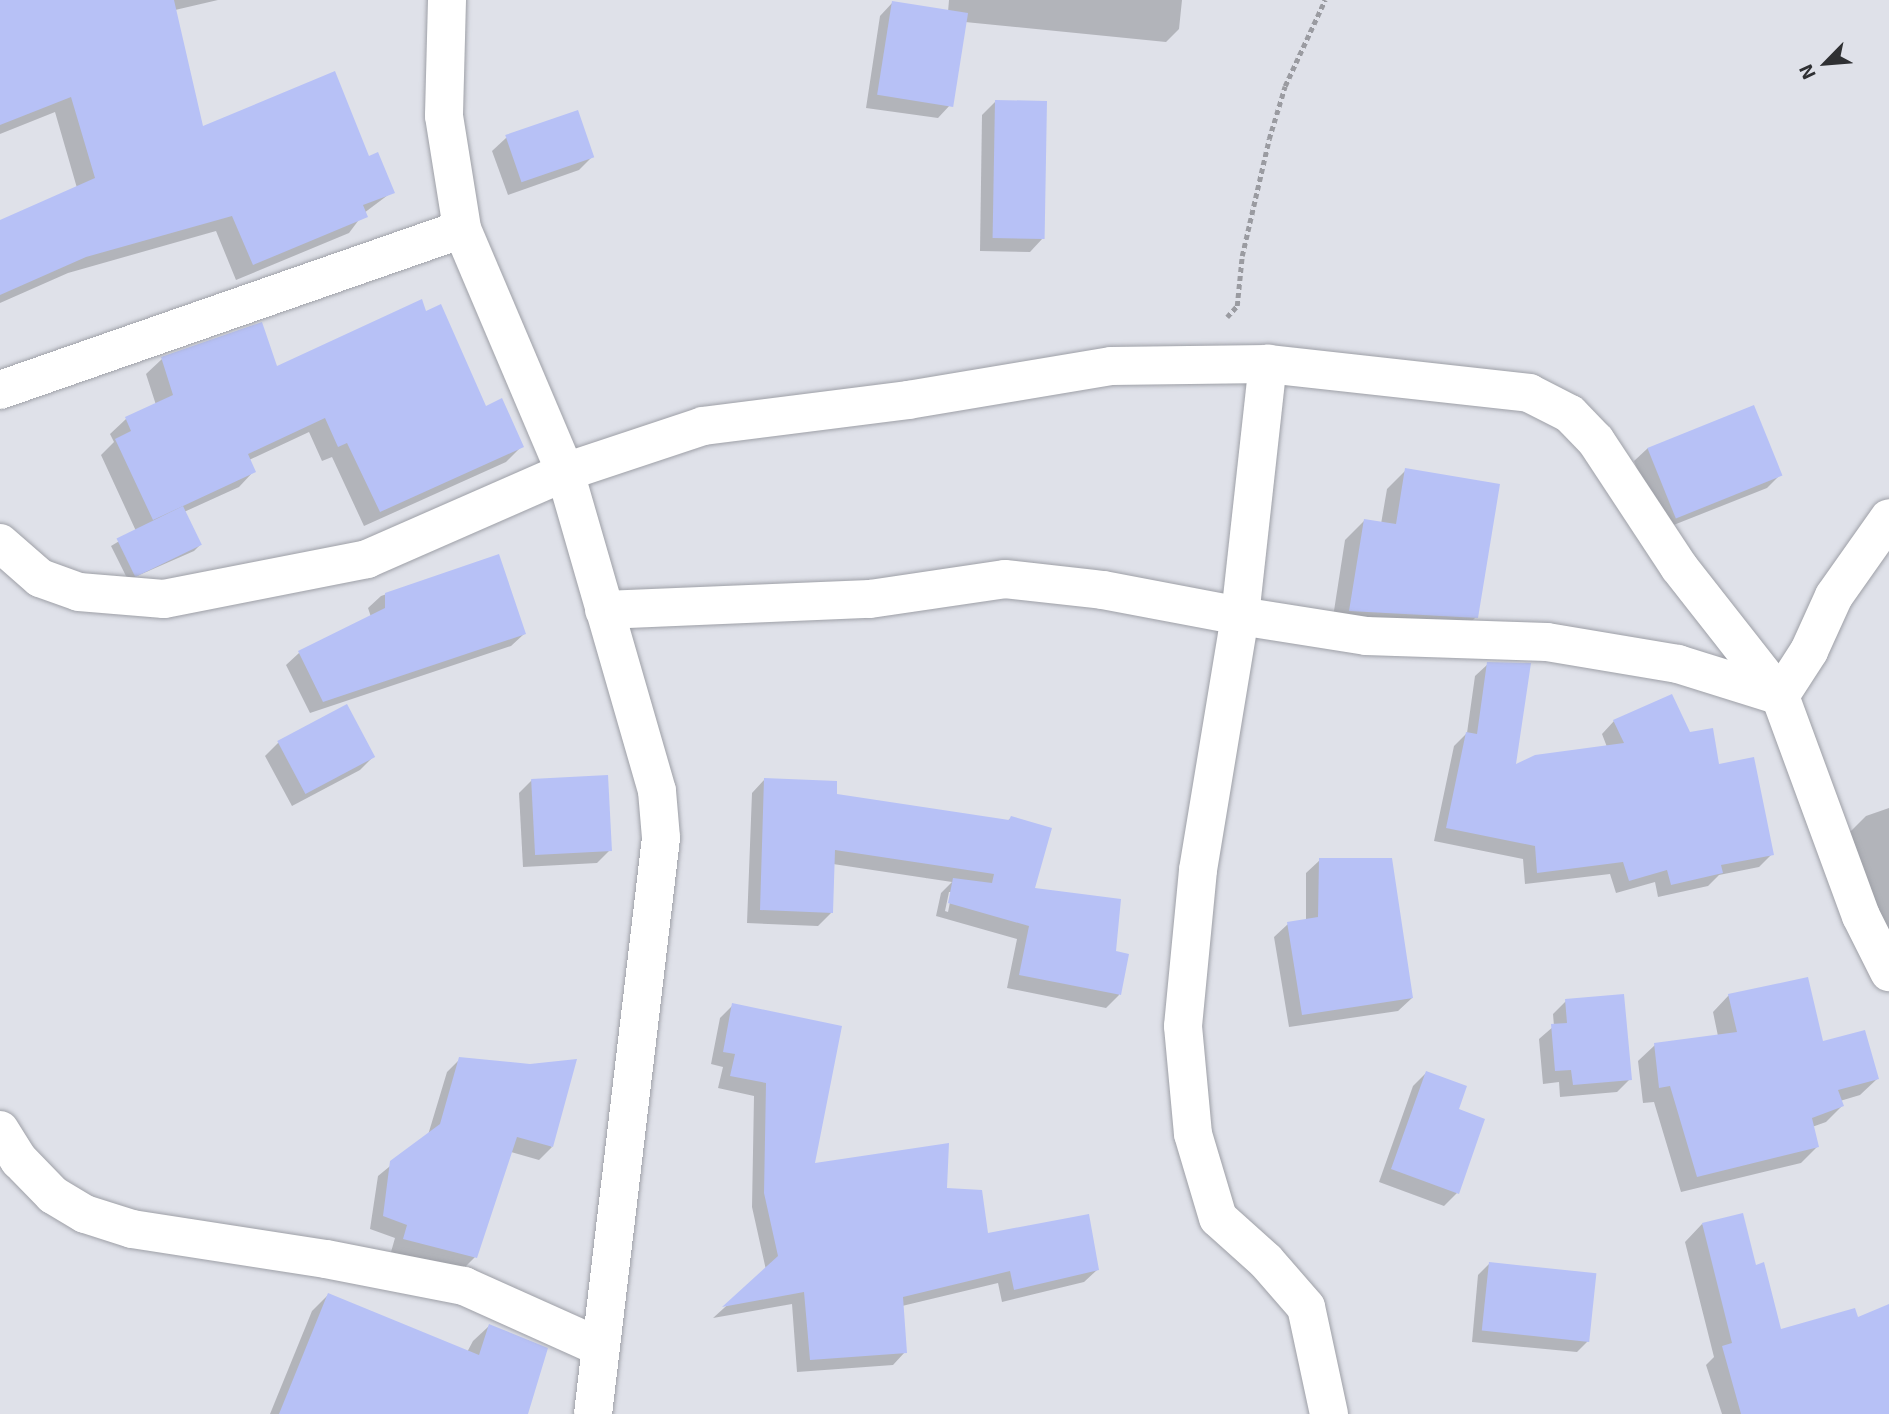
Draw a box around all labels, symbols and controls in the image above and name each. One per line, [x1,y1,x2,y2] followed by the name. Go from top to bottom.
[1791,28,1861,98] north arrow
[1793,61,1820,83] text: N

